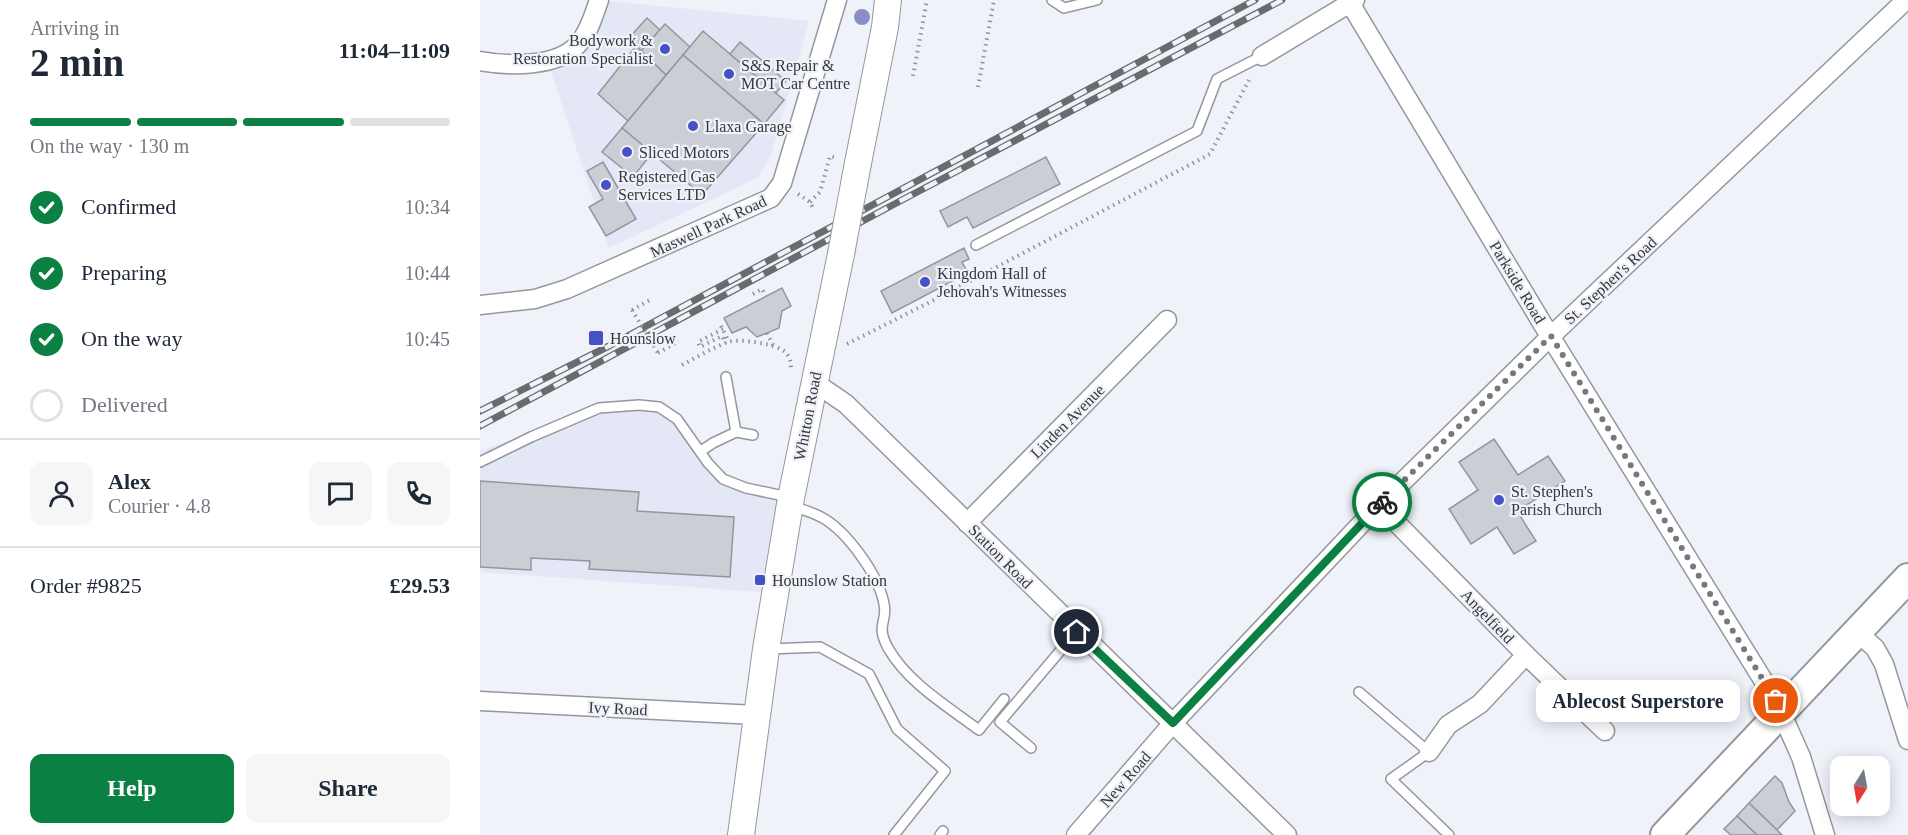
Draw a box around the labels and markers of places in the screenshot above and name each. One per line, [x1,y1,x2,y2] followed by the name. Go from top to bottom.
[513,32,654,68] place label: Bodywork & Restoration Specialist
[658,42,672,56] marker: Bodywork & Restoration Specialist
[741,57,850,92] place label: S&S Repair & MOT Car Centre
[722,67,736,81] marker: S&S Repair & MOT Car Centre
[705,118,792,136] place label: Llaxa Garage
[686,119,700,133] marker: Llaxa Garage
[639,144,729,161] place label: Sliced Motors
[620,145,634,159] marker: Sliced Motors
[618,168,715,203] place label: Registered Gas Services LTD
[599,178,613,192] marker: Registered Gas Services LTD
[937,265,1066,300] place label: Kingdom Hall of Jehovah's Witnesses
[918,275,932,289] marker: Kingdom Hall of Jehovah's Witnesses
[587,329,605,347] marker: Hounslow
[610,330,676,347] place label: Hounslow
[1511,483,1602,518] place label: St. Stephen's Parish Church
[1492,493,1506,507] marker: St. Stephen's Parish Church
[772,572,887,589] place label: Hounslow Station
[753,573,767,587] marker: Hounslow Station
[1051,606,1102,657] pin
[1750,675,1801,726] pin
[1536,680,1740,722] callout: Ablecost Superstore

